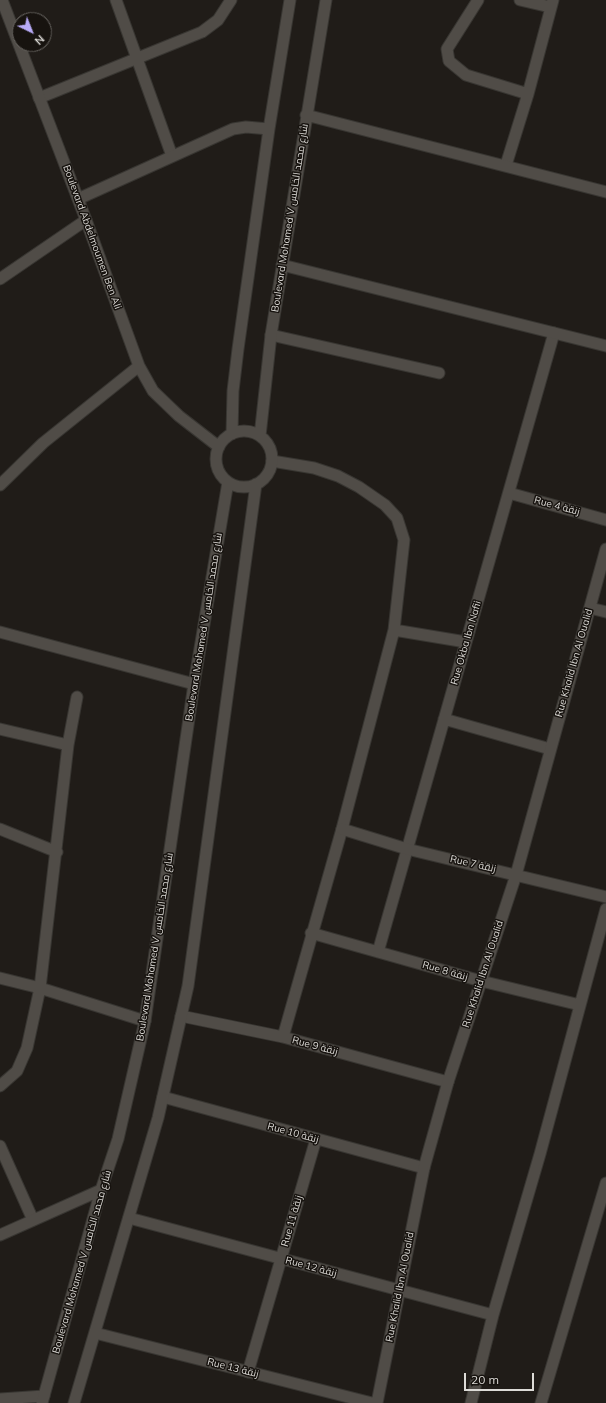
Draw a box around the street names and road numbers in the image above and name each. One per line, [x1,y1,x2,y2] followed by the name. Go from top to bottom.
[269,123,311,313] street label: Boulevard Mohamed V شارع محمد الخامس
[60,163,124,311] street label: Boulevard Abdelmoumen Ben Ali
[533,494,581,518] street label: Rue 4 زنقة
[183,532,225,722] street label: Boulevard Mohamed V شارع محمد الخامس
[448,600,484,686] street label: Rue Okba Ibn Nafii
[553,608,595,718] street label: Rue Khalid Ibn Al Oualid
[134,852,176,1042] street label: Boulevard Mohamed V شارع محمد الخامس
[449,853,497,875] street label: Rue 7 زنقة
[460,919,506,1029] street label: Rue Khalid Ibn Al Oualid
[421,959,469,983] street label: Rue 8 زنقة
[291,1034,339,1058] street label: Rue 9 زنقة
[266,1120,320,1146] street label: Rue 10 زنقة
[50,1169,114,1355] street label: Boulevard Mohamed V شارع محمد الخامس
[279,1194,305,1248] street label: Rue 11 زنقة
[383,1231,417,1343] street label: Rue Khalid Ibn Al Oualid
[284,1254,338,1280] street label: Rue 12 زنقة
[206,1356,260,1380] street label: Rue 13 زنقة

